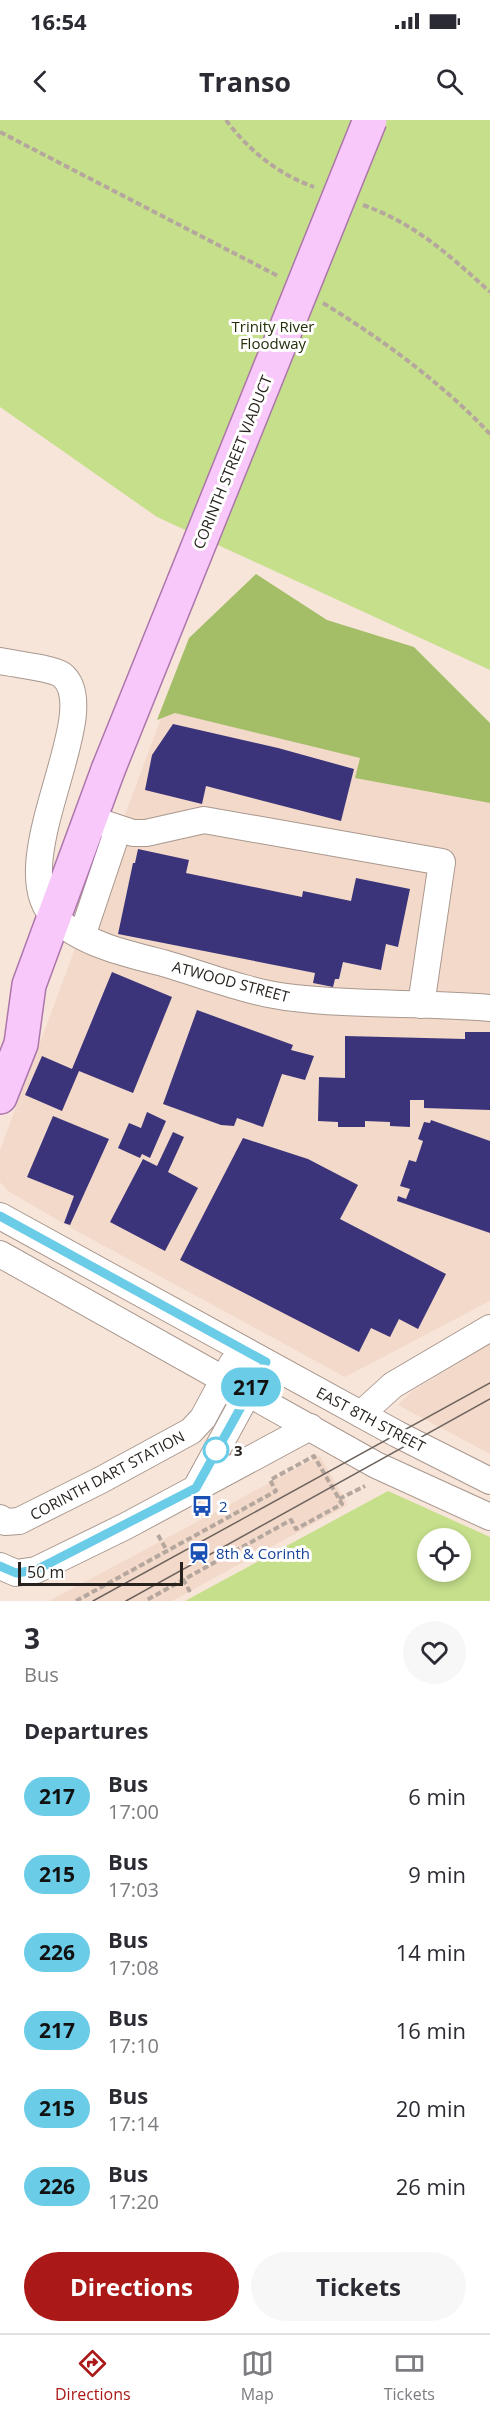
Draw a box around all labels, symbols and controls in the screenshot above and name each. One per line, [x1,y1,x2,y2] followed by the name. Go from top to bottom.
[30,6,87,36] text: 16:54
[199,63,291,100] text: Transo
[24,65,57,98] icon: back
[433,65,466,98] icon: search
[231,316,315,353] park label: Trinity River Floodway
[188,371,276,552] street label: CORINTH STREET VIADUCT
[170,956,292,1006] street label: ATWOOD STREET
[216,1368,286,1406] line badge: 217
[233,1373,269,1401] text: 217
[313,1382,430,1456] street label: EAST 8TH STREET
[26,1426,188,1524] street label: CORINTH DART STATION
[203,1437,229,1463] marker: 3
[234,1440,243,1460] place label: 3
[190,1494,214,1518] bus stop icon: 2
[219,1496,228,1516] place label: 2
[417,1528,471,1582] map controls
[417,1528,471,1582] button: locate
[187,1541,211,1565] station icon: 8th & Corinth
[216,1543,310,1563] place label: 8th & Corinth
[18,1559,183,1586] scale bar
[27,1561,64,1583] text: 50 m
[24,1619,40,1657] text: 3
[403,1621,466,1684] button: heart
[24,1661,59,1688] text: Bus
[24,1715,148,1745] text: Departures
[108,1768,148,1798] text: Bus
[408,1781,466,1811] text: 6 min
[39,1782,75,1810] text: 217
[108,1798,159,1825] text: 17:00
[108,1846,148,1876] text: Bus
[408,1859,466,1889] text: 9 min
[39,1860,75,1888] text: 215
[108,1876,159,1903] text: 17:03
[108,1924,148,1954] text: Bus
[396,1937,466,1967] text: 14 min
[39,1938,75,1966] text: 226
[108,1954,159,1981] text: 17:08
[108,2002,148,2032] text: Bus
[396,2015,466,2045] text: 16 min
[39,2016,75,2044] text: 217
[108,2032,159,2059] text: 17:10
[108,2080,148,2110] text: Bus
[396,2093,466,2123] text: 20 min
[39,2094,75,2122] text: 215
[108,2110,159,2137] text: 17:14
[108,2158,148,2188] text: Bus
[396,2171,466,2201] text: 26 min
[39,2172,75,2200] text: 226
[108,2188,159,2215] text: 17:20
[24,2252,239,2321] button: Directions
[251,2252,466,2321] button: Tickets
[55,2347,131,2405] tab: Directions
[241,2347,274,2405] tab: Map
[384,2347,435,2405] tab: Tickets

